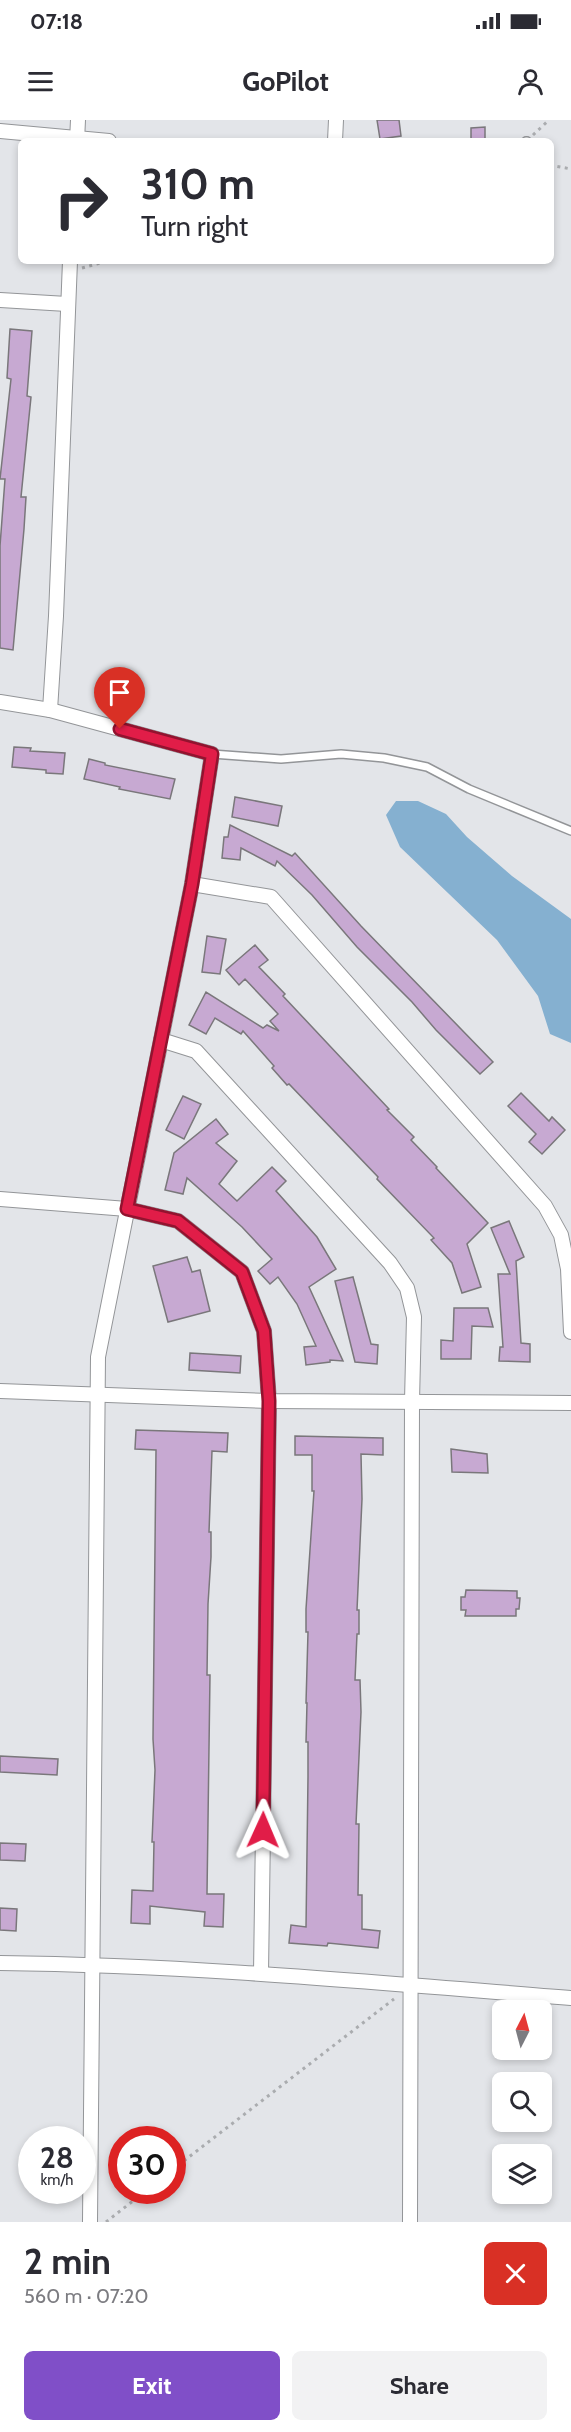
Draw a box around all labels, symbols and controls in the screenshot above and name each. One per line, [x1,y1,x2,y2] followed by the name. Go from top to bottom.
[30,8,83,35] text: 07:18
[24,65,57,98] icon: menu
[242,65,329,98] text: GoPilot
[514,65,547,98] icon: person
[141,158,255,210] text: 310 m
[42,162,120,240] icon: right
[141,210,248,243] text: Turn right
[94,667,145,729] pin
[103,676,136,709] icon: arrive
[231,1798,295,1862] position arrow
[492,2000,552,2060] north arrow
[492,2000,552,2204] map controls
[492,2072,552,2132] button: search
[108,2126,186,2204] speed limit sign: 30
[40,2139,74,2176] text: 28
[492,2144,552,2204] button: layers
[41,2171,73,2189] text: km/h
[24,2239,111,2283] text: 2 min
[484,2242,547,2305] button: close
[24,2284,148,2308] text: 560 m · 07:20
[24,2351,280,2420] button: Exit
[292,2351,547,2420] button: Share

